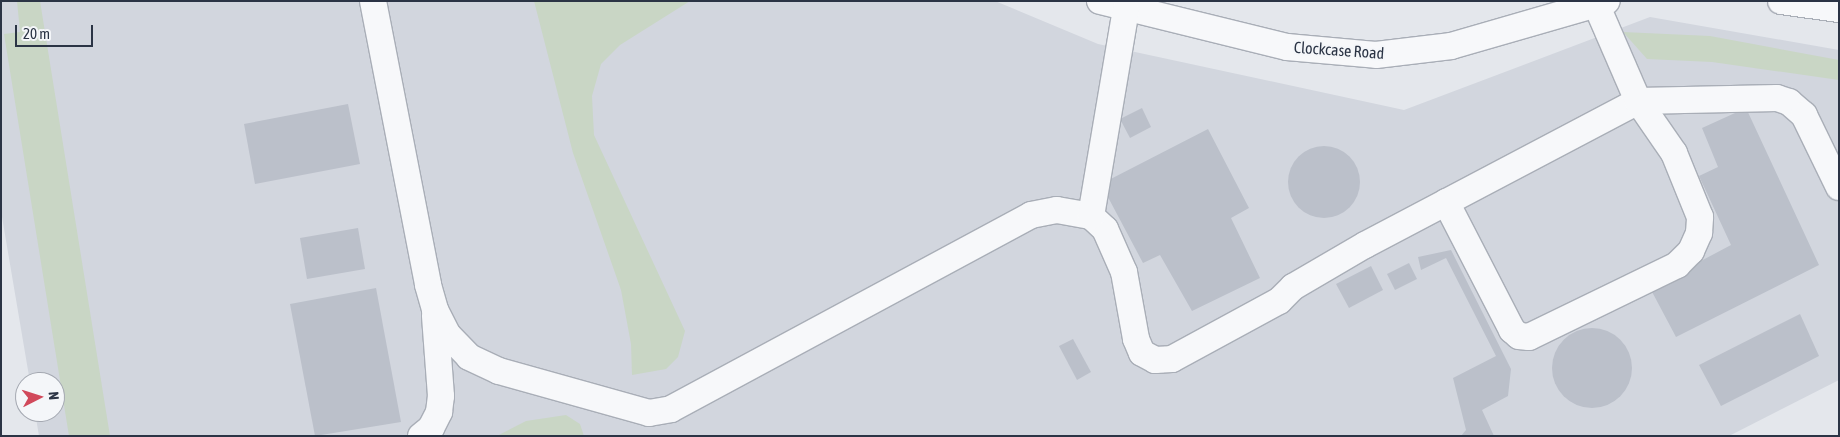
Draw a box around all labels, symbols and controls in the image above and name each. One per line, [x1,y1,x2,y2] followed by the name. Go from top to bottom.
[18,15,95,47] scale bar
[23,25,50,42] text: 20 m
[1293,37,1385,63] street label: Clockcase Road
[15,372,65,422] north arrow
[46,391,62,401] text: N

